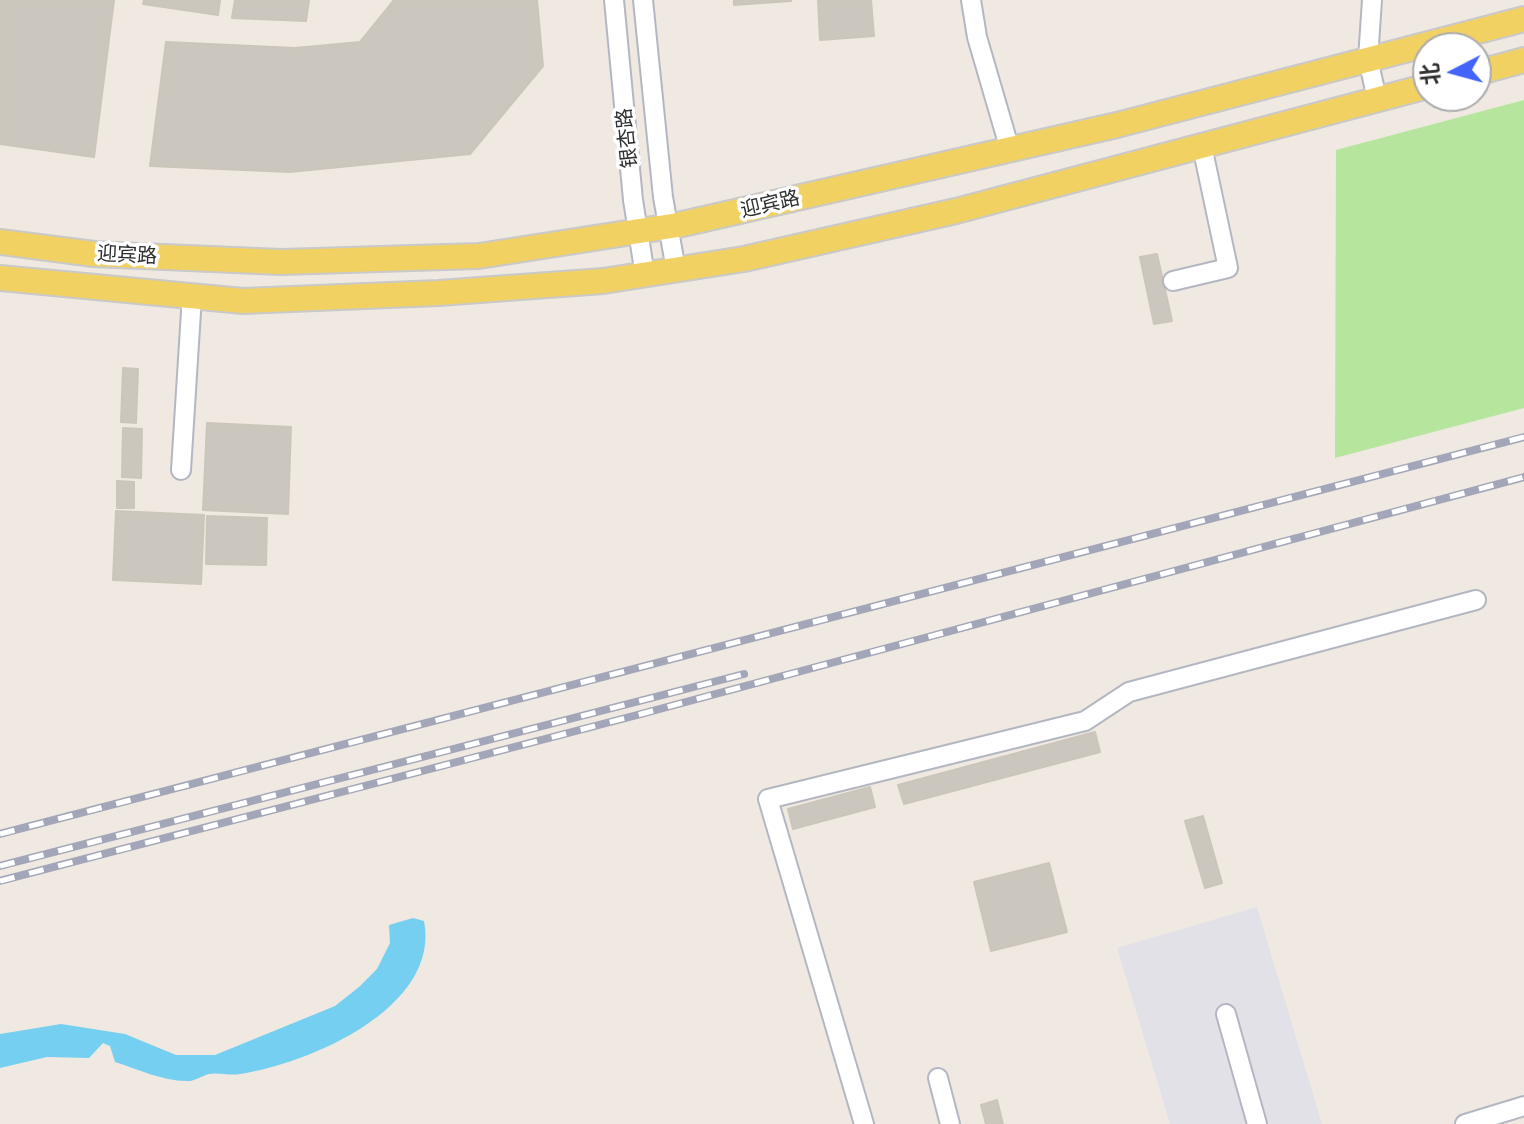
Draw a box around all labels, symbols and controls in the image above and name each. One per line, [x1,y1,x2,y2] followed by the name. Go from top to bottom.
[1412,32,1492,112] north arrow
[1415,62,1444,87] text: 北
[612,107,642,169] street label: 银杏路
[738,186,802,222] street label: 迎宾路
[96,241,158,269] street label: 迎宾路

